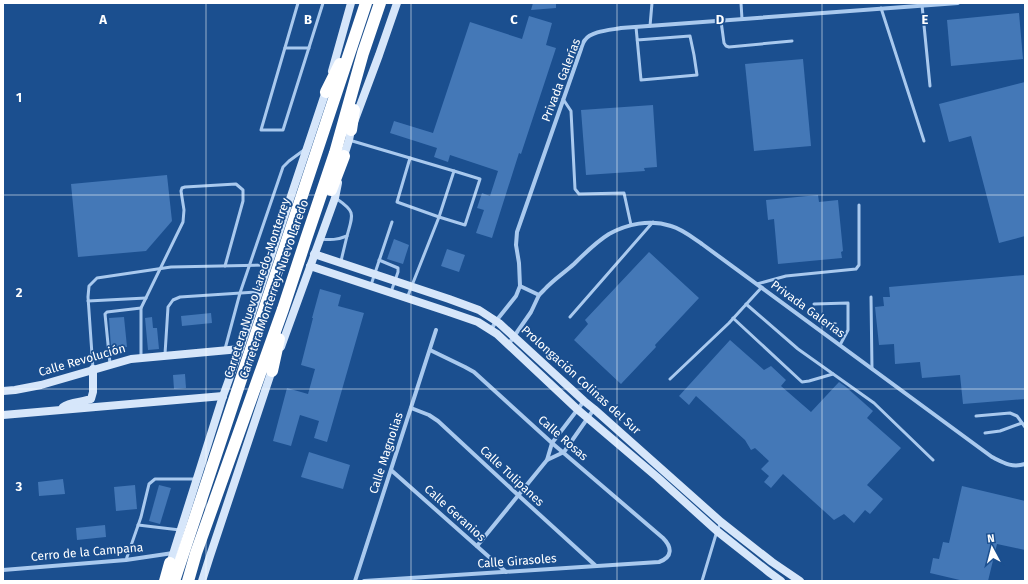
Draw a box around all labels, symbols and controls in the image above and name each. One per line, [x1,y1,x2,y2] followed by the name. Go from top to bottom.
[98,12,107,27] text: A
[304,12,312,27] text: B
[510,12,518,27] text: C
[716,12,725,27] text: D
[922,12,929,27] text: E
[539,36,583,124] street label: Privada Galerías
[16,90,22,105] text: 1
[221,196,293,380] street label: Carretera Nuevo Laredo-Monterrey
[237,198,311,380] street label: Carretera Monterrey-Nuevo Laredo
[768,278,848,341] street label: Privada Galerías
[16,285,23,300] text: 2
[519,323,644,437] street label: Prolongación Colinas del Sur
[37,341,127,379] street label: Calle Revolución
[366,410,406,495] street label: Calle Magnolias
[535,413,591,464] street label: Calle Rosas
[477,443,547,509] street label: Calle Tulipanes
[15,479,23,494] text: 3
[421,482,489,544] street label: Calle Geranios
[972,528,1012,568] north arrow
[986,532,995,545] text: N
[30,540,144,564] street label: Cerro de la Campana
[477,551,558,571] street label: Calle Girasoles

